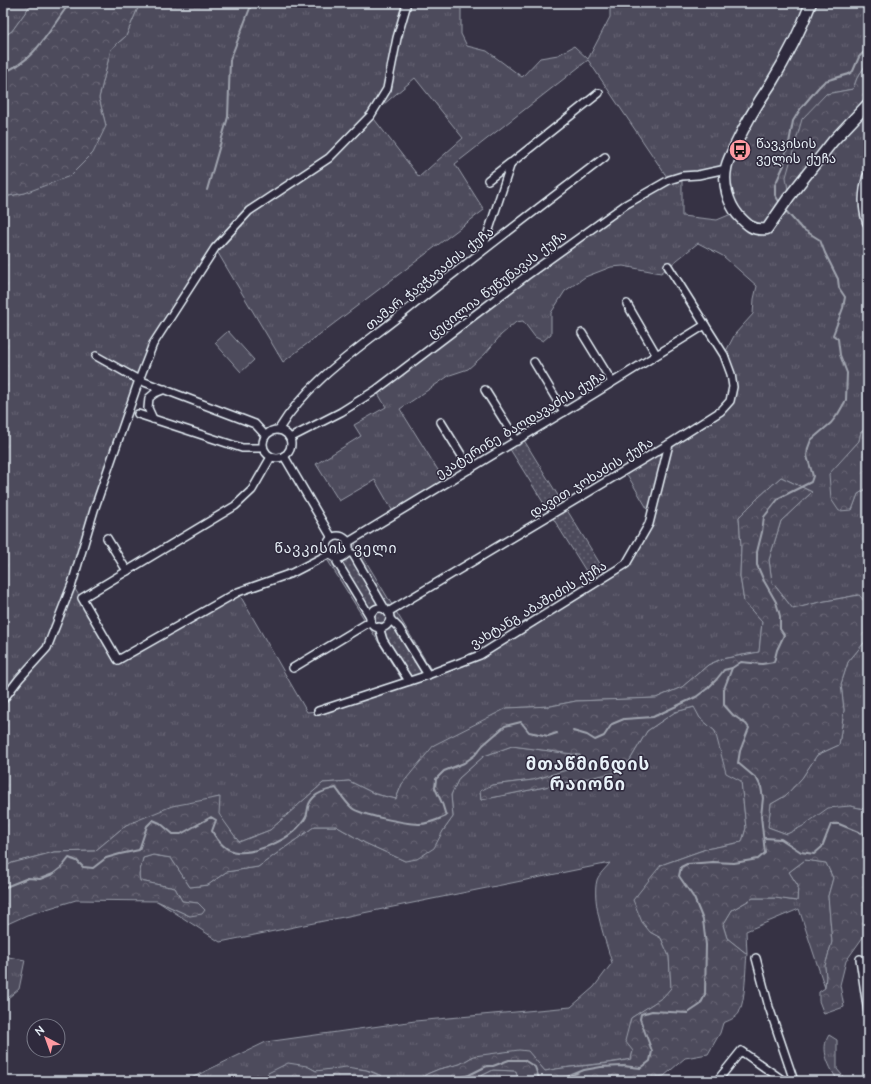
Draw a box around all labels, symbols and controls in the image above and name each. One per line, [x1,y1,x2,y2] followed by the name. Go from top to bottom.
[756,135,836,168] place label: წავკისის ველის ქუჩა
[727,137,753,163] bus stop icon: წავკისის ველის ქუჩა
[362,223,498,335] street label: თამარ ჭავჭავაძის ქუჩა
[424,227,571,343] street label: ცეცილია წუწუნავას ქუჩა
[432,367,609,483] street label: ეკატერინე ბაღდავაძის ქუჩა
[526,434,657,522] street label: დავით ჯოხაძის ქუჩა
[274,539,398,559] district label: წავკისის ველი
[467,557,610,653] street label: ვახტანგ აბაშიძის ქუჩა
[526,753,650,797] district label: მთაწმინდის რაიონი
[26,1018,66,1058] north arrow
[32,1023,47,1039] text: N

